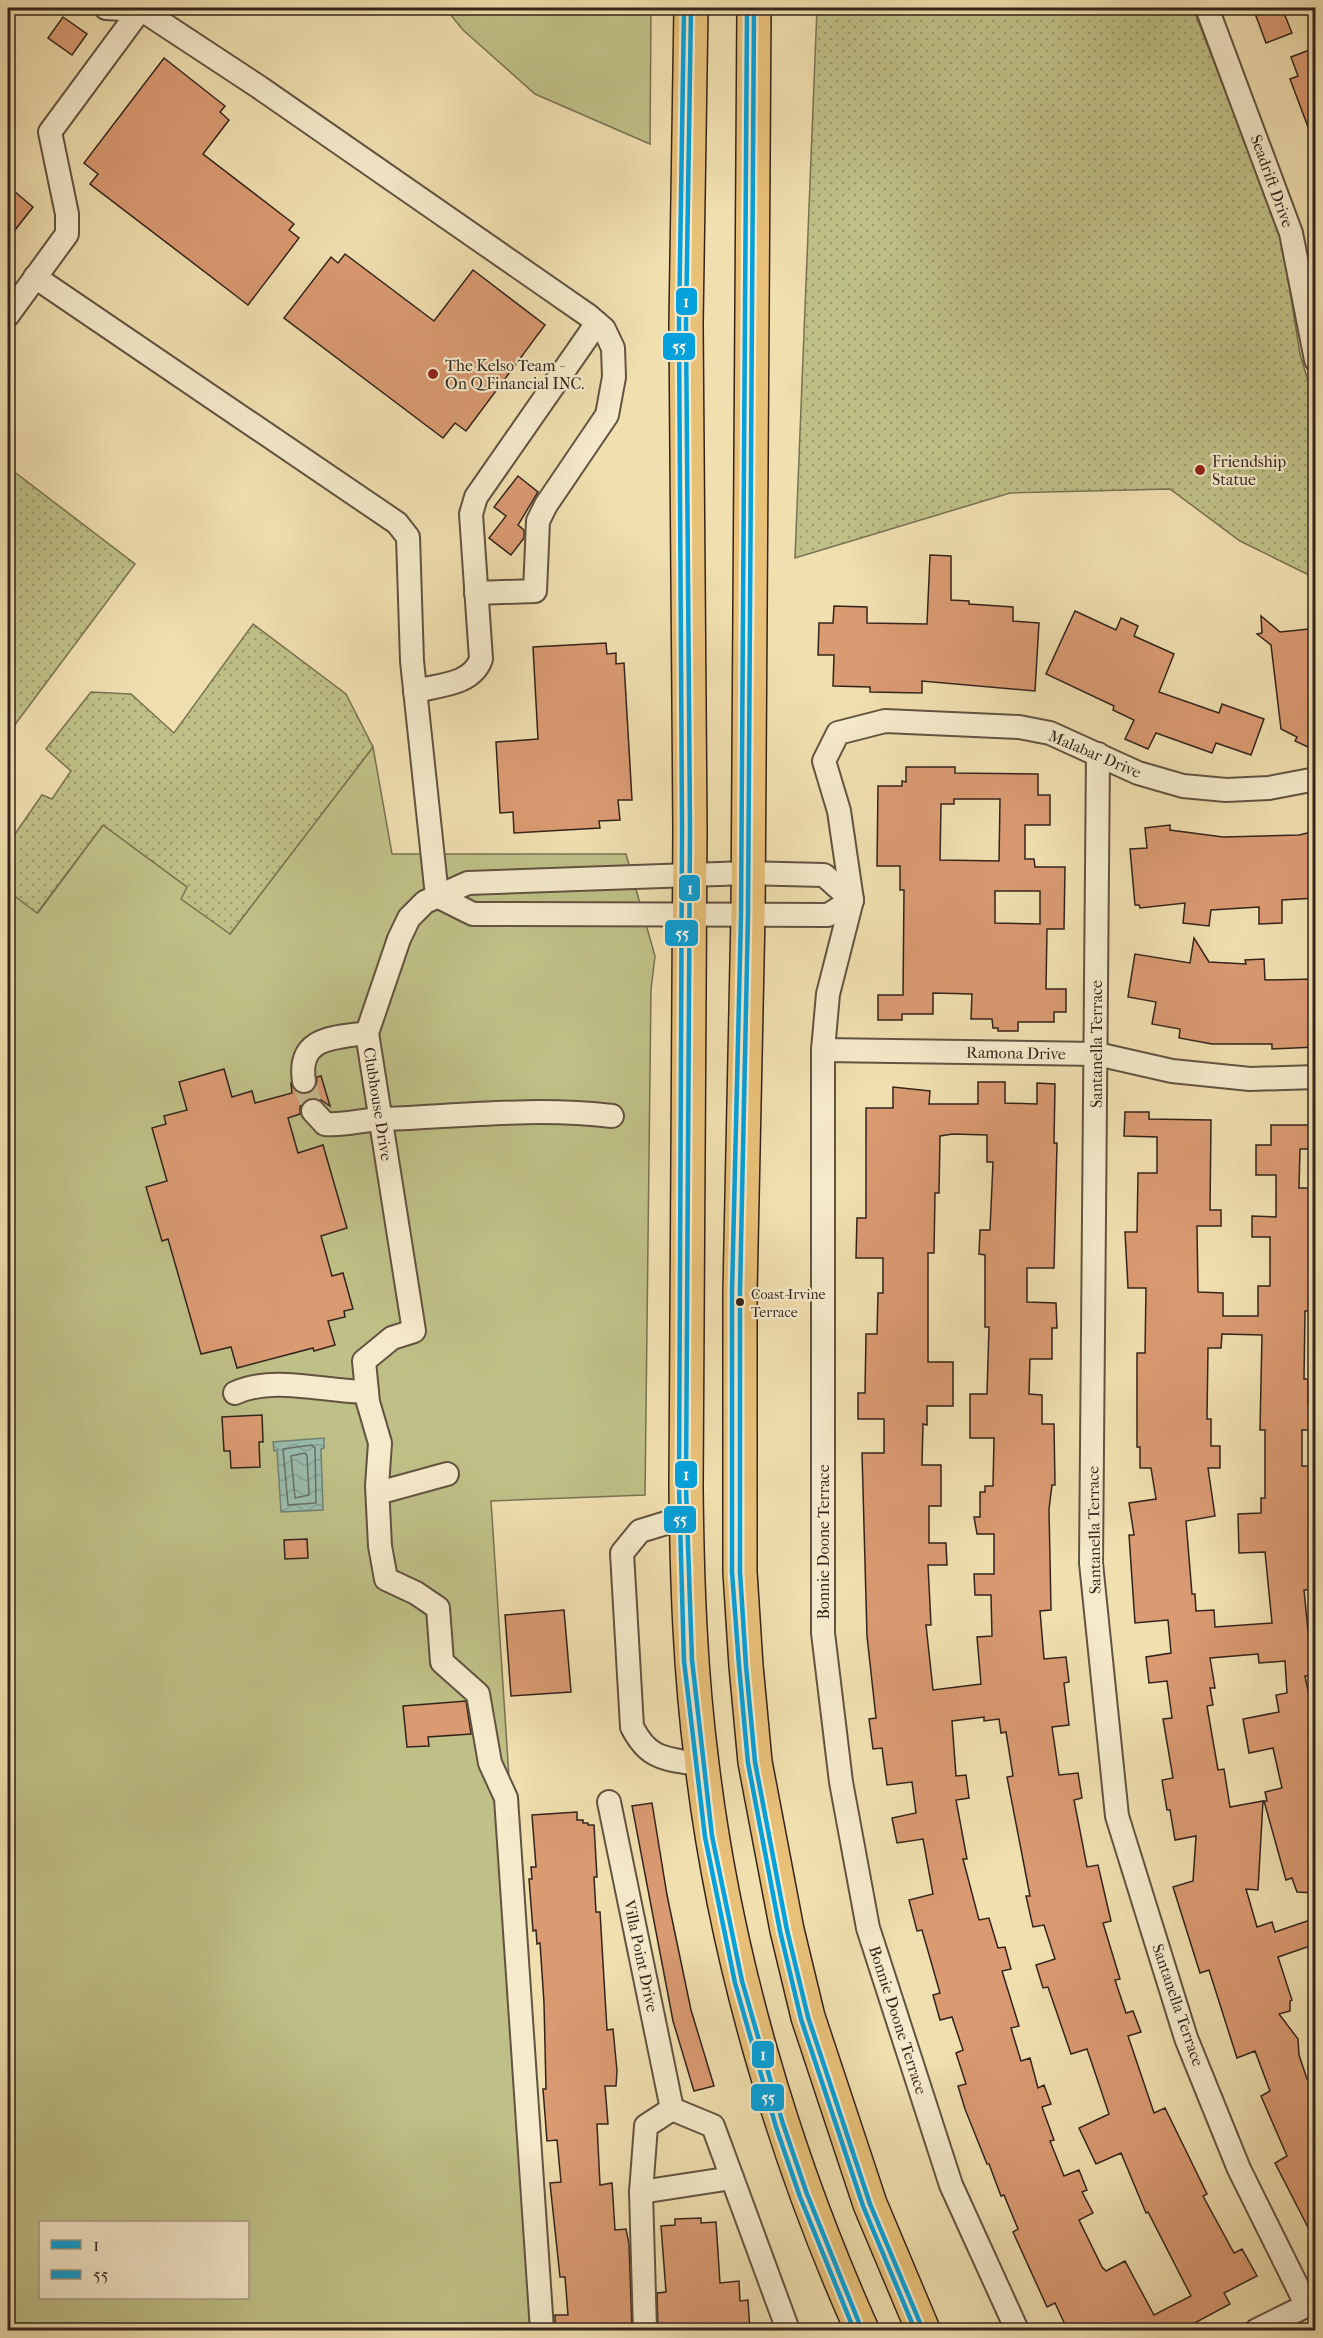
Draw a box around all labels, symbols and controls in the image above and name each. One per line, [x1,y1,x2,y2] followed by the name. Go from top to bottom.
[1246,132,1298,230] street label: Seadrift Drive
[675,287,698,316] line badge: 1
[683,292,689,311] text: 1
[662,332,696,361] line badge: 55
[672,337,686,356] text: 55
[445,356,584,393] place label: The Kelso Team - On Q Financial INC.
[426,367,440,381] marker: The Kelso Team - On Q Financial INC.
[1212,452,1286,489] place label: Friendship Statue
[1193,463,1207,477] marker: Friendship Statue
[1046,726,1144,782] street label: Malabar Drive
[678,874,701,902] line badge: 1
[687,879,693,898] text: 1
[664,919,699,947] line badge: 55
[675,924,689,943] text: 55
[1087,980,1106,1108] street label: Santanella Terrace
[966,1043,1066,1063] street label: Ramona Drive
[360,1046,396,1162] street label: Clubhouse Drive
[751,1286,825,1321] place label: Coast-Irvine Terrace
[734,1296,746,1308] marker: Coast-Irvine Terrace
[674,1460,698,1489] line badge: 1
[814,1464,833,1620] street label: Bonnie Doone Terrace
[683,1465,689,1484] text: 1
[1083,1466,1105,1594] street label: Santanella Terrace
[663,1505,697,1534] line badge: 55
[673,1510,687,1529] text: 55
[620,1897,662,2014] street label: Villa Point Drive
[1148,1941,1208,2069] street label: Santanella Terrace
[865,1943,931,2097] street label: Bonnie Doone Terrace
[751,2040,775,2069] line badge: 1
[760,2045,766,2064] text: 1
[750,2083,785,2112] line badge: 55
[761,2088,775,2107] text: 55
[39,2221,249,2299] legend
[93,2235,99,2256] text: 1
[93,2265,109,2286] text: 55

